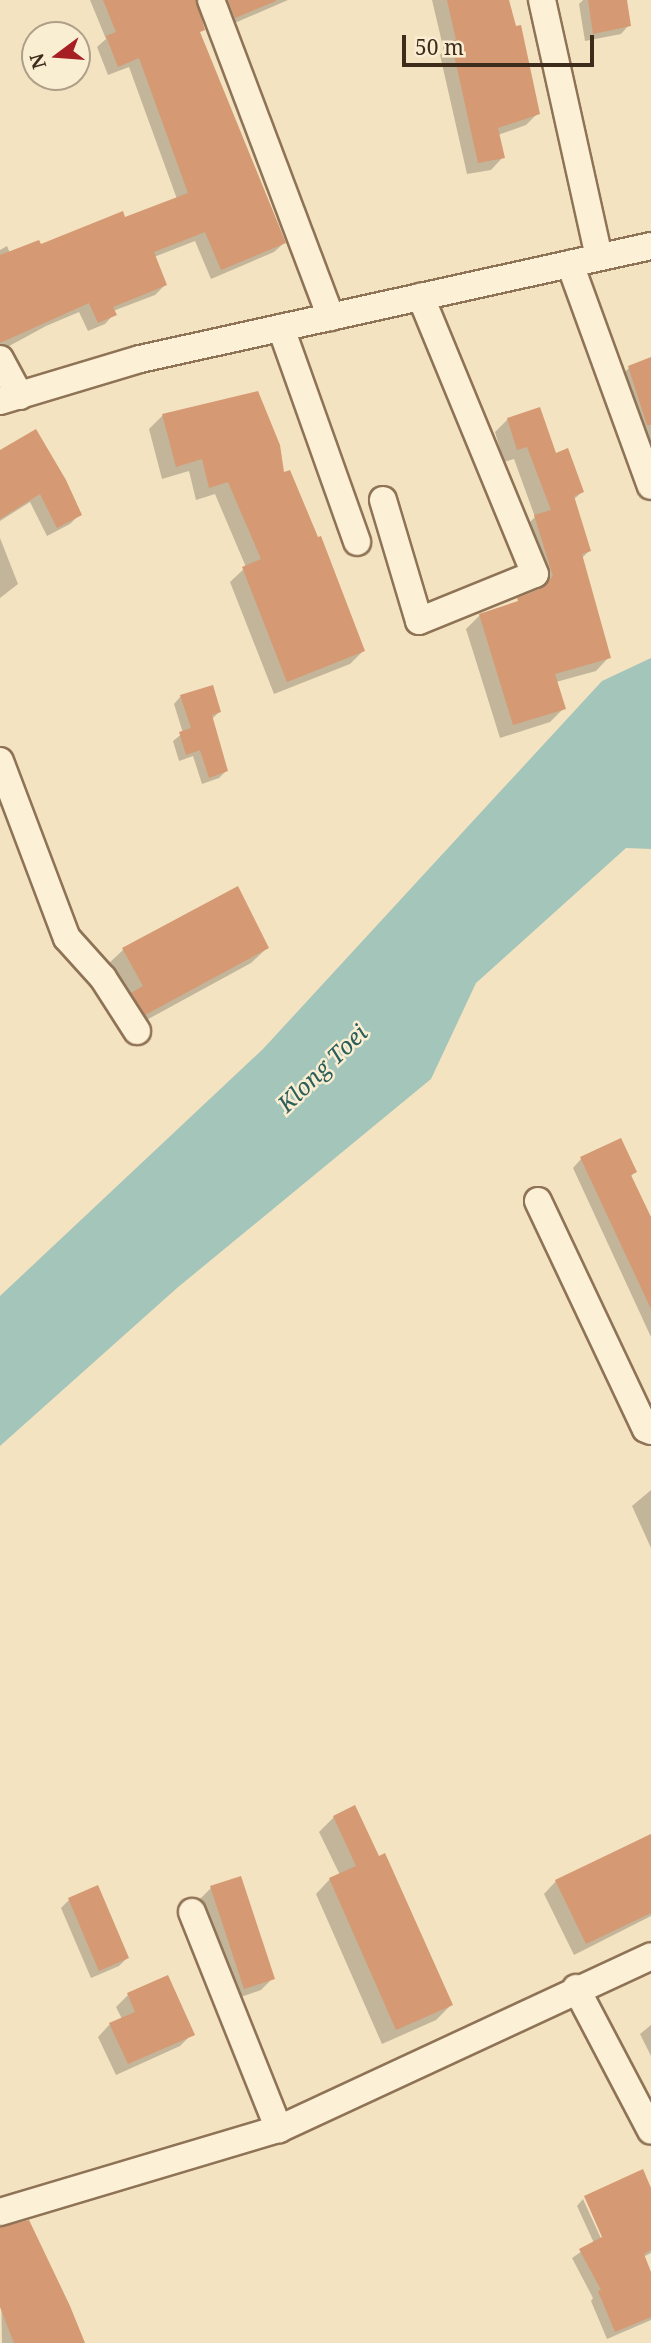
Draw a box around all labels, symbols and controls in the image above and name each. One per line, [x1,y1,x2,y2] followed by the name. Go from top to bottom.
[21,21,91,91] north arrow
[406,21,598,65] scale bar
[415,33,464,61] text: 50 m
[23,50,52,72] text: N
[271,1019,373,1117] water label: Klong Toei

